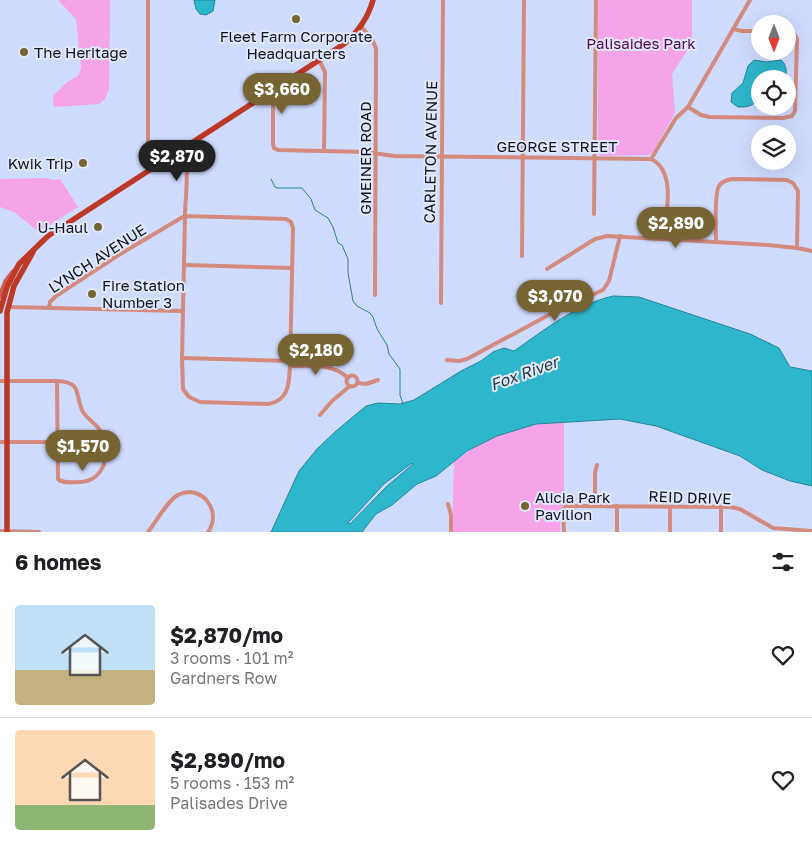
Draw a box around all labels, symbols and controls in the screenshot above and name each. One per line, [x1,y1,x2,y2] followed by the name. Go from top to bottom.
[290,13,302,25] marker: Fleet Farm Corporate Headquarters
[751,15,796,60] north arrow
[751,15,796,170] map controls
[220,27,373,62] place label: Fleet Farm Corporate Headquarters
[586,34,696,52] park label: Palisaides Park
[34,43,128,61] place label: The Heritage
[18,46,30,58] marker: The Heritage
[751,70,796,115] button: locate
[241,72,323,115] pin: $3,660
[254,79,310,99] text: $3,660
[420,81,440,223] street label: CARLETON AVENUE
[356,101,374,215] street label: GMEINER ROAD
[751,125,796,170] button: layers
[496,137,618,155] street label: GEORGE STREET
[136,140,218,182] pin: $2,870
[150,146,204,166] text: $2,870
[8,154,73,172] place label: Kwik Trip
[77,157,89,169] marker: Kwik Trip
[635,206,717,249] pin: $2,890
[648,213,704,233] text: $2,890
[38,218,88,236] place label: U-Haul
[45,220,149,296] street label: LYNCH AVENUE
[92,221,104,233] marker: U-Haul
[102,276,185,311] place label: Fire Station Number 3
[514,280,596,322] pin: $3,070
[527,286,583,306] text: $3,070
[86,288,98,300] marker: Fire Station Number 3
[275,334,357,376] pin: $2,180
[289,340,343,360] text: $2,180
[487,351,563,395] water label: Fox River
[42,430,124,472] pin: $1,570
[57,436,109,456] text: $1,570
[648,487,732,507] street label: REID DRIVE
[535,488,611,523] place label: Alicia Park Pavilion
[519,500,531,512] marker: Alicia Park Pavilion
[769,548,797,576] icon: filters
[15,549,101,575] text: 6 homes
[170,622,283,648] text: $2,870/mo
[55,625,115,685] icon: home
[769,641,797,669] icon: heart
[170,648,293,668] text: 3 rooms · 101 m²
[170,668,277,688] text: Gardners Row
[170,747,285,773] text: $2,890/mo
[55,750,115,810] icon: home
[769,766,797,794] icon: heart
[170,773,294,793] text: 5 rooms · 153 m²
[170,793,288,813] text: Palisades Drive

